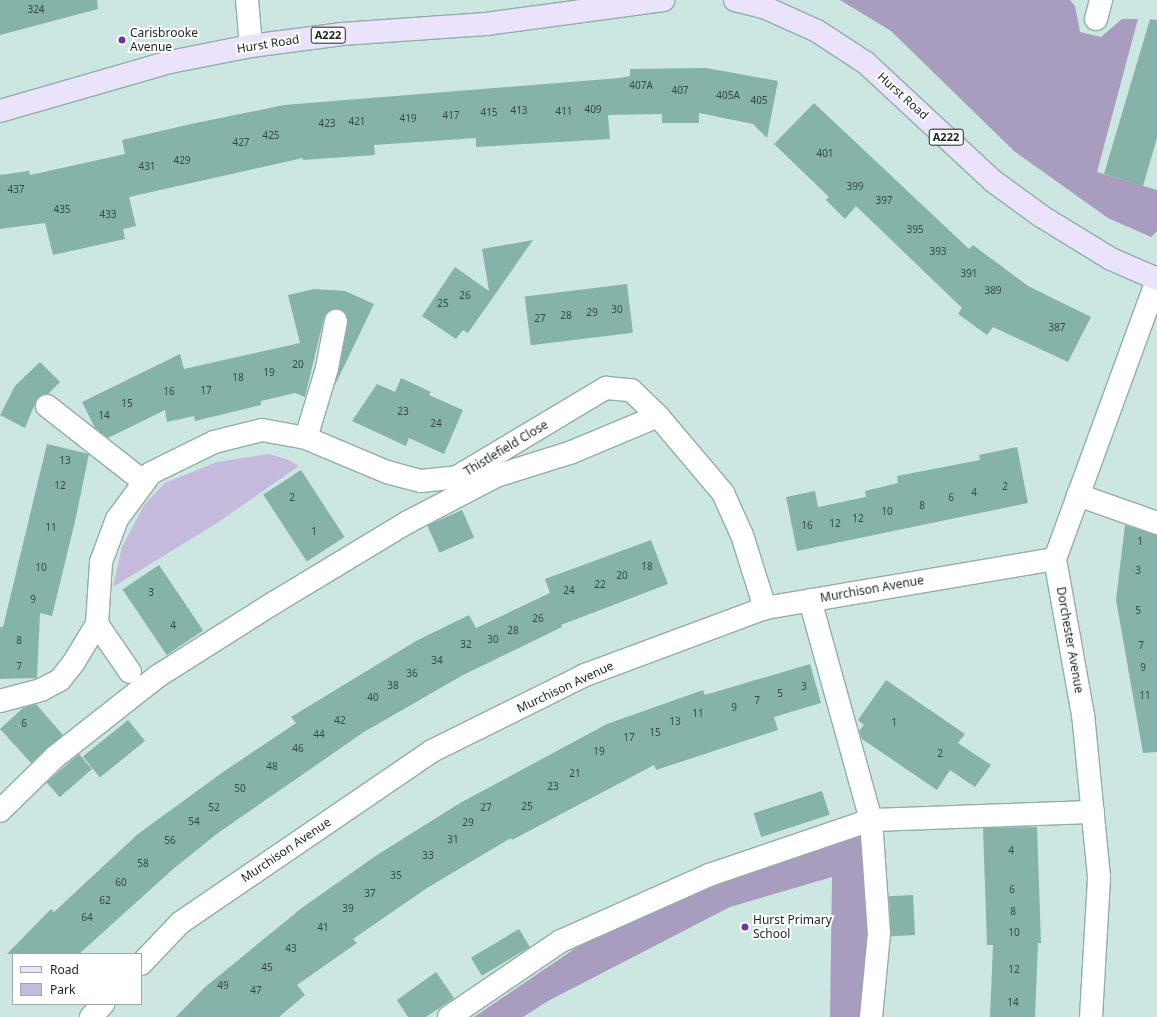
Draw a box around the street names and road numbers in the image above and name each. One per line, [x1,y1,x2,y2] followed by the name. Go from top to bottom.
[310,26,346,44] road number: A222
[236,32,300,56] street label: Hurst Road
[875,69,931,123] street label: Hurst Road
[928,128,964,146] road number: A222
[462,417,550,479] street label: Thistlefield Close
[819,573,925,605] street label: Murchison Avenue
[1054,586,1086,694] street label: Dorchester Avenue
[514,658,616,716] street label: Murchison Avenue
[238,815,334,885] street label: Murchison Avenue

